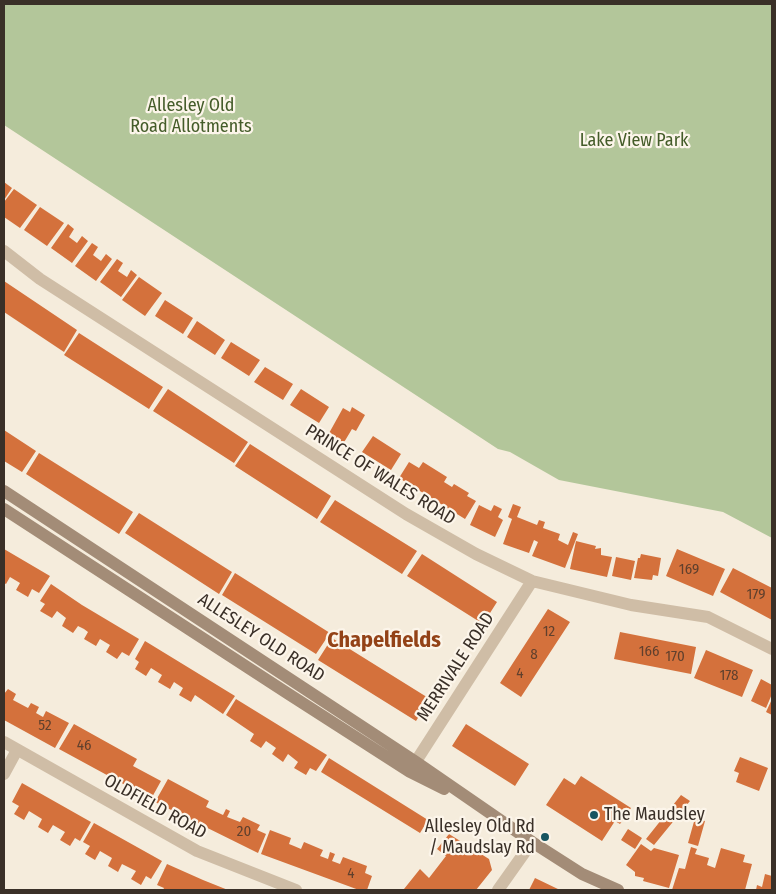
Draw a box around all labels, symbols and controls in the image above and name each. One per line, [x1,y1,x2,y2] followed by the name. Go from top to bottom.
[130,95,252,138] park label: Allesley Old Road Allotments
[580,130,688,152] park label: Lake View Park
[301,420,459,530] street label: PRINCE OF WALES ROAD
[679,561,699,579] house number: 169
[747,586,765,604] house number: 179
[194,589,328,687] street label: ALLESLEY OLD ROAD
[413,609,499,725] street label: MERRIVALE ROAD
[543,623,555,641] house number: 12
[327,628,441,654] district label: Chapelfields
[639,643,659,661] house number: 166
[530,646,538,664] house number: 8
[665,648,685,666] house number: 170
[516,665,524,683] house number: 4
[719,667,739,685] house number: 178
[38,717,52,735] house number: 52
[77,737,91,755] house number: 46
[100,770,210,844] street label: OLDFIELD ROAD
[604,804,705,826] place label: The Maudsley
[588,809,600,821] marker: The Maudsley
[425,816,535,859] place label: Allesley Old Rd / Maudslay Rd
[237,823,251,841] house number: 20
[539,831,551,843] marker: Allesley Old Rd / Maudslay Rd
[347,865,355,883] house number: 4

